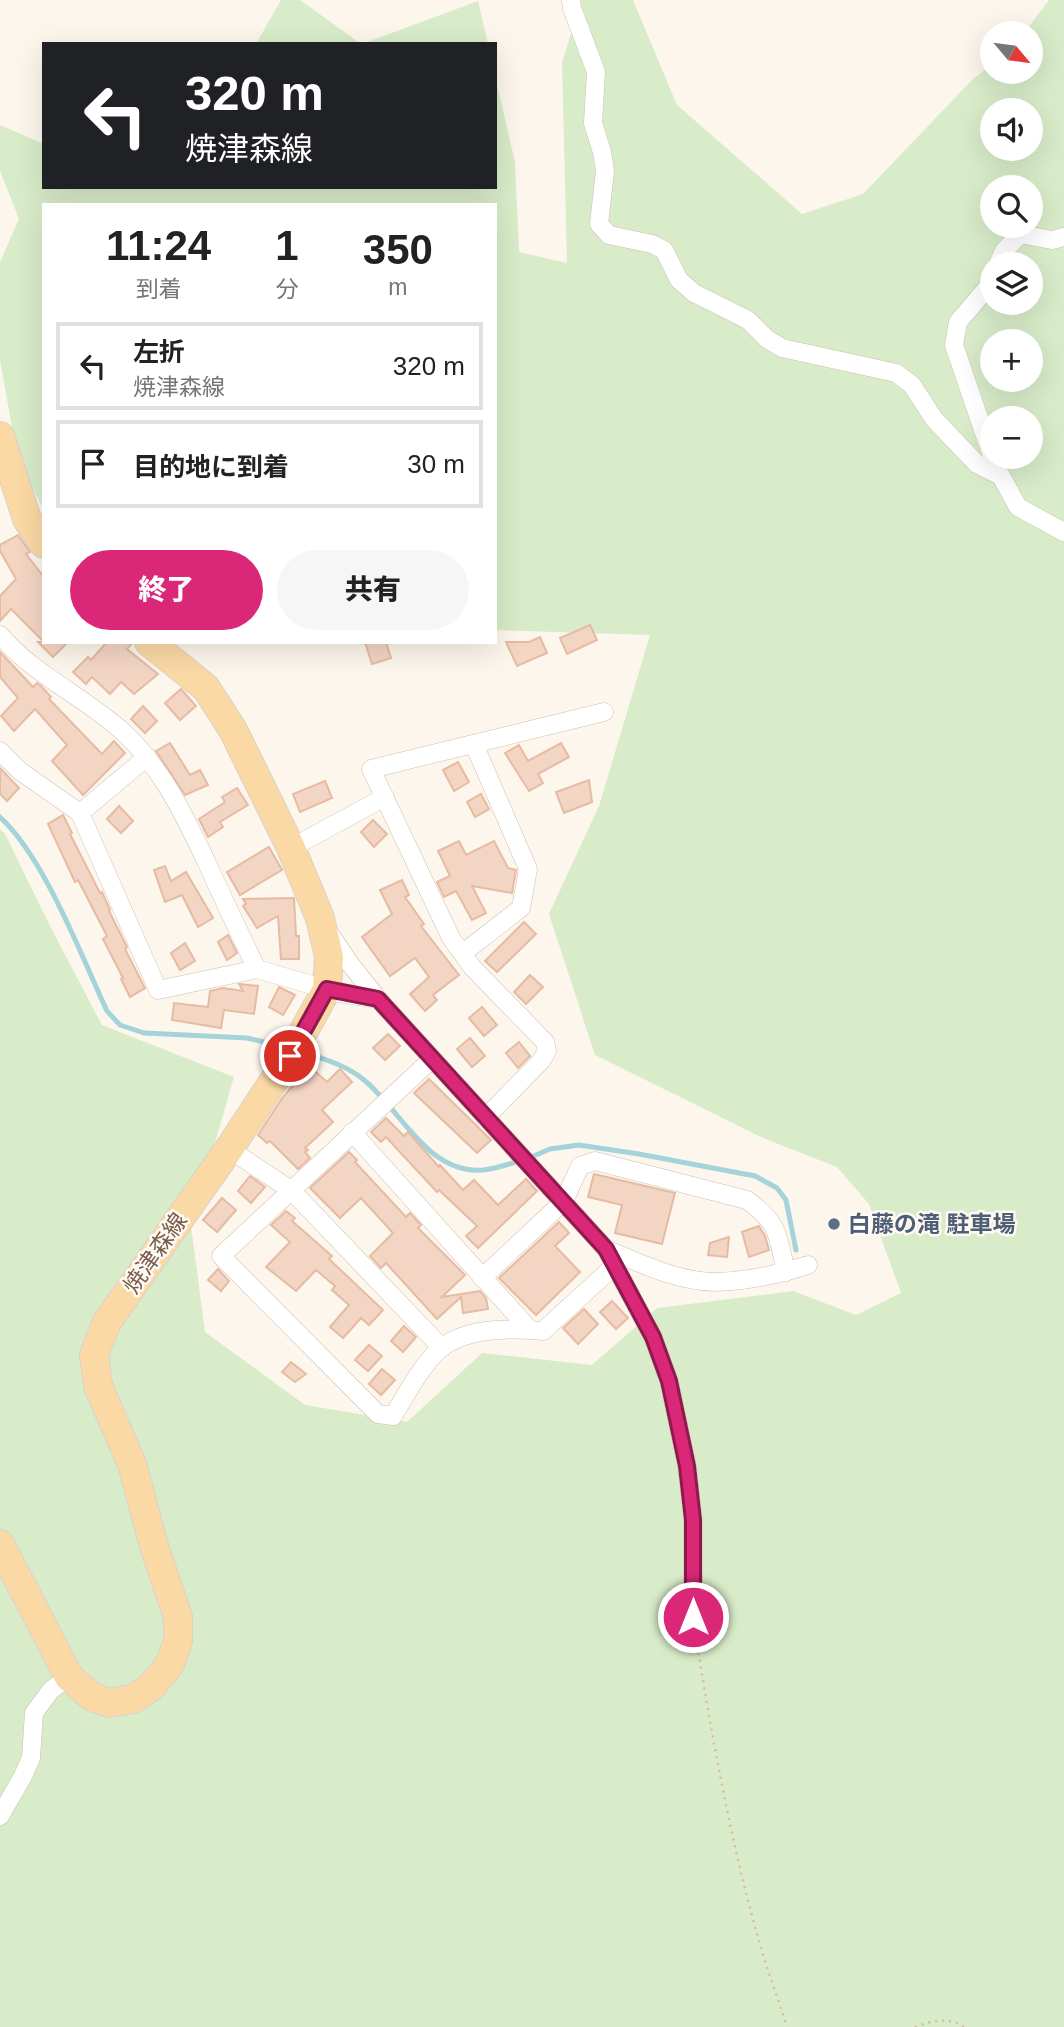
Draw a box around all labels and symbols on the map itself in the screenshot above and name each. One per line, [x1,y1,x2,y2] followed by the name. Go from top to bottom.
[980,21,1043,84] north arrow
[260,1026,320,1086] pin
[118,1208,192,1298] street label: 焼津森線
[848,1211,1015,1237] place label: 白藤の滝 駐車場
[826,1216,842,1232] marker: 白藤の滝 駐車場
[656,1580,730,1654] position arrow

